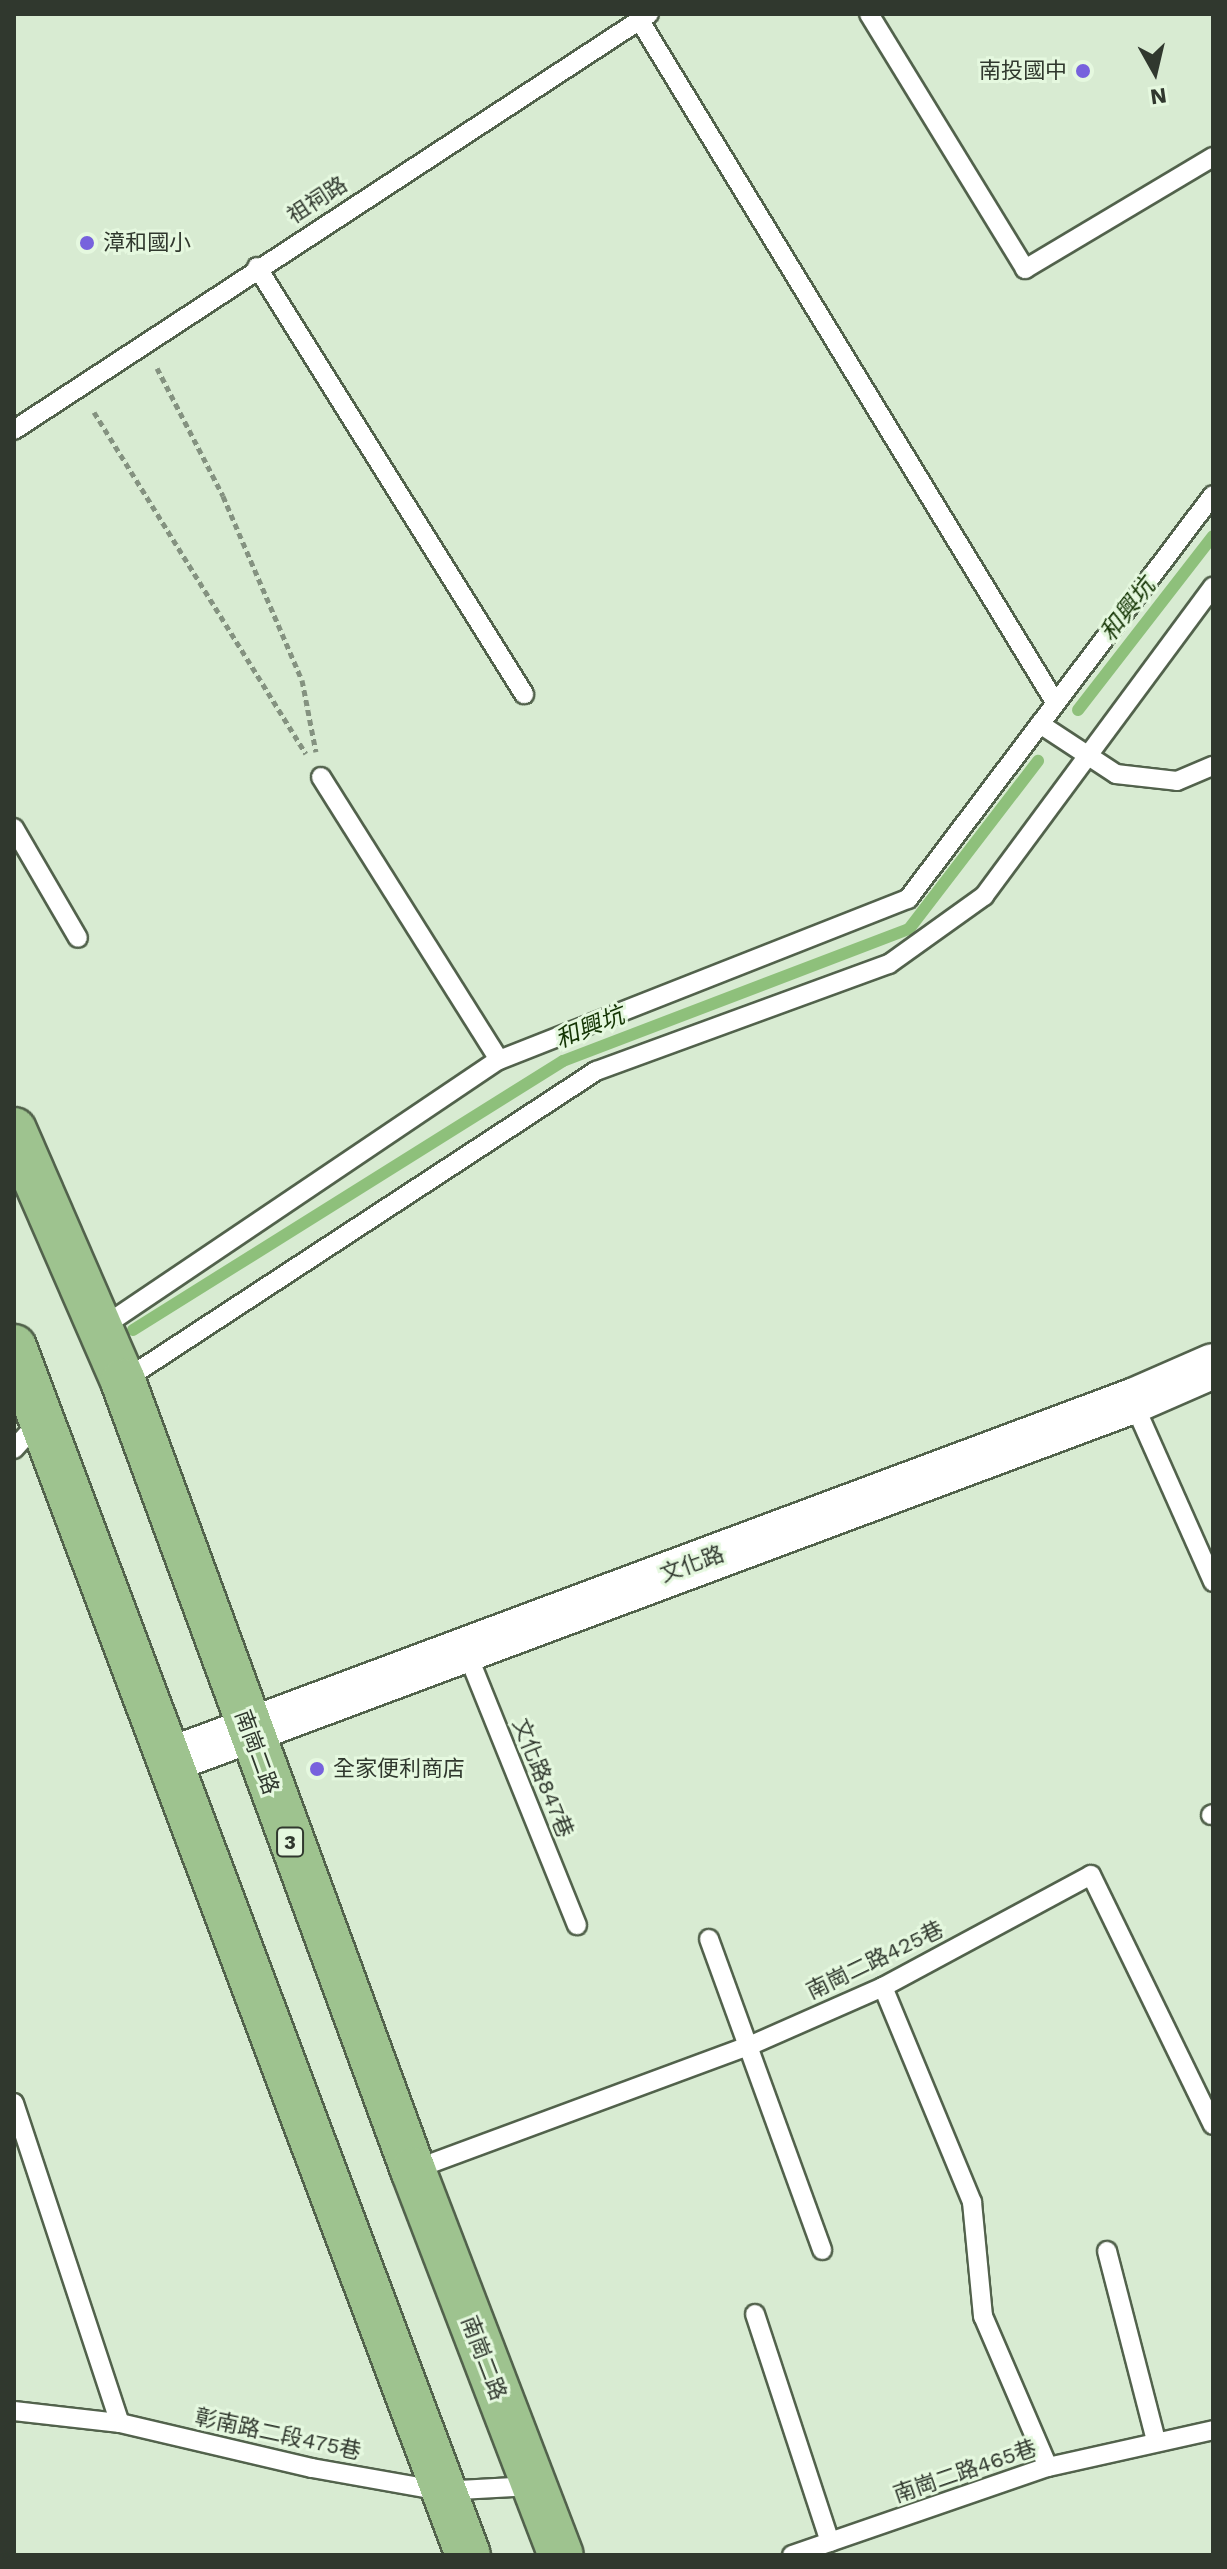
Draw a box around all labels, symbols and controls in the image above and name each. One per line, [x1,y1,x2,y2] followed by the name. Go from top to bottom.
[1115,32,1195,112] north arrow
[979,58,1067,84] place label: 南投國中
[1074,62,1092,80] marker: 南投國中
[1149,83,1168,110] text: N
[282,171,352,229] street label: 祖祠路
[103,230,191,256] place label: 漳和國小
[78,234,96,252] marker: 漳和國小
[1094,573,1162,647] water label: 和興坑
[551,1001,629,1055] water label: 和興坑
[656,1540,728,1588] street label: 文化路
[230,1706,284,1798] street label: 南崗二路
[507,1715,579,1841] street label: 文化路847巷
[333,1756,465,1782] place label: 全家便利商店
[308,1760,326,1778] marker: 全家便利商店
[276,1826,304,1858] road number: 3
[802,1915,948,2005] street label: 南崗二路425巷
[456,2312,512,2404] street label: 南崗二路
[192,2403,364,2465] street label: 彰南路二段475巷
[890,2434,1040,2508] street label: 南崗二路465巷

